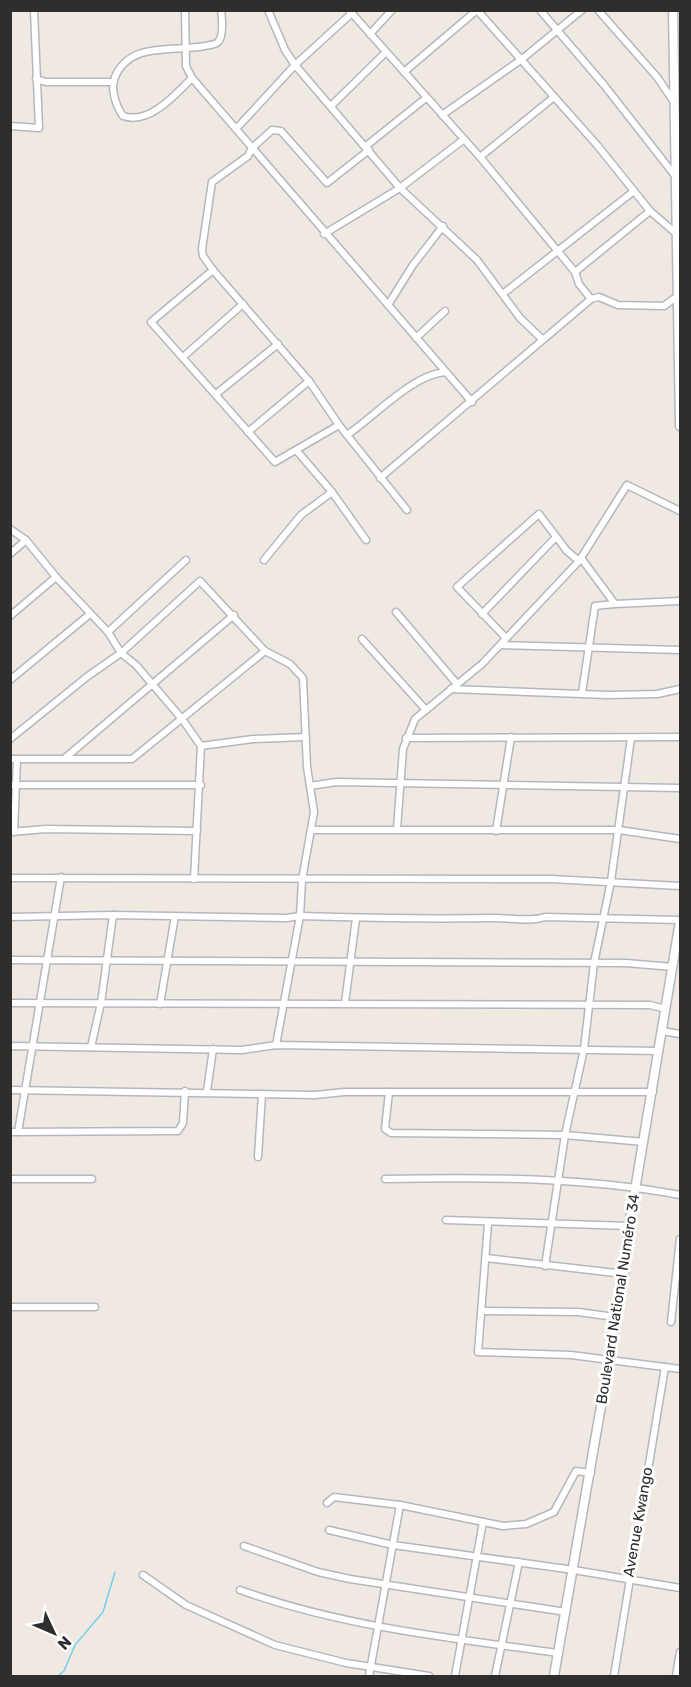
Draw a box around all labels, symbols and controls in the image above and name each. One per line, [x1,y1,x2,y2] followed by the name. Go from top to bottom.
[592,1193,644,1405] street label: Boulevard National Numéro 34
[619,1466,657,1578] street label: Avenue Kwango
[24,1603,84,1663] north arrow
[54,1632,75,1654] text: N

